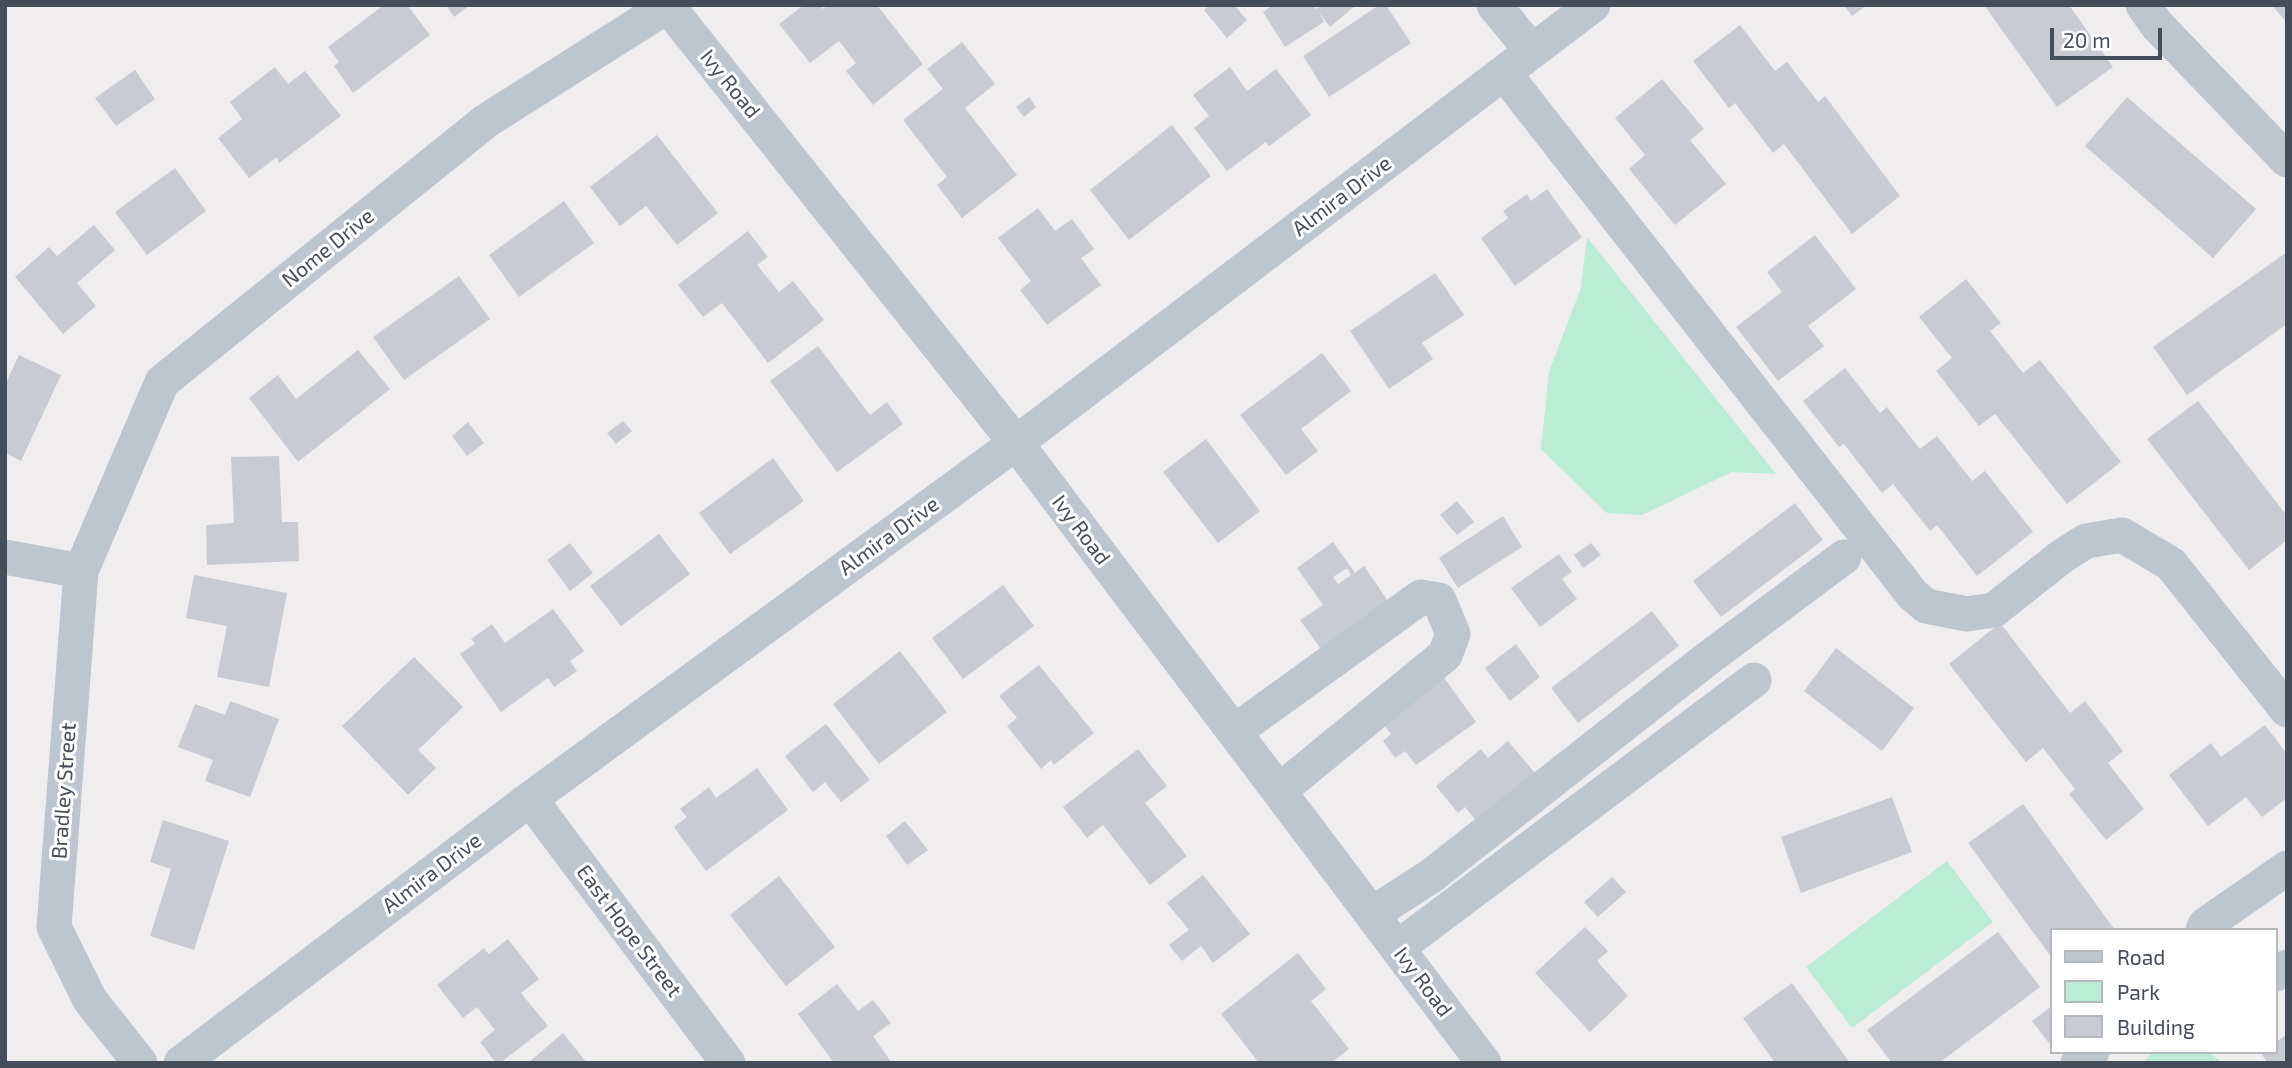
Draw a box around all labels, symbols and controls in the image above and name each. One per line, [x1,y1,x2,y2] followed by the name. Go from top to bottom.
[2054,14,2166,58] scale bar
[2063,27,2111,52] text: 20 m
[695,45,765,123] street label: Ivy Road
[1288,151,1396,241] street label: Almira Drive
[277,203,379,293] street label: Nome Drive
[1047,490,1115,570] street label: Ivy Road
[834,491,944,581] street label: Almira Drive
[47,722,81,860] street label: Bradley Street
[378,828,486,918] street label: Almira Drive
[571,860,687,1002] street label: East Hope Street
[2050,928,2278,1054] legend
[1389,942,1457,1022] street label: Ivy Road
[2117,944,2165,969] text: Road
[2117,979,2160,1004] text: Park
[2117,1014,2195,1039] text: Building

